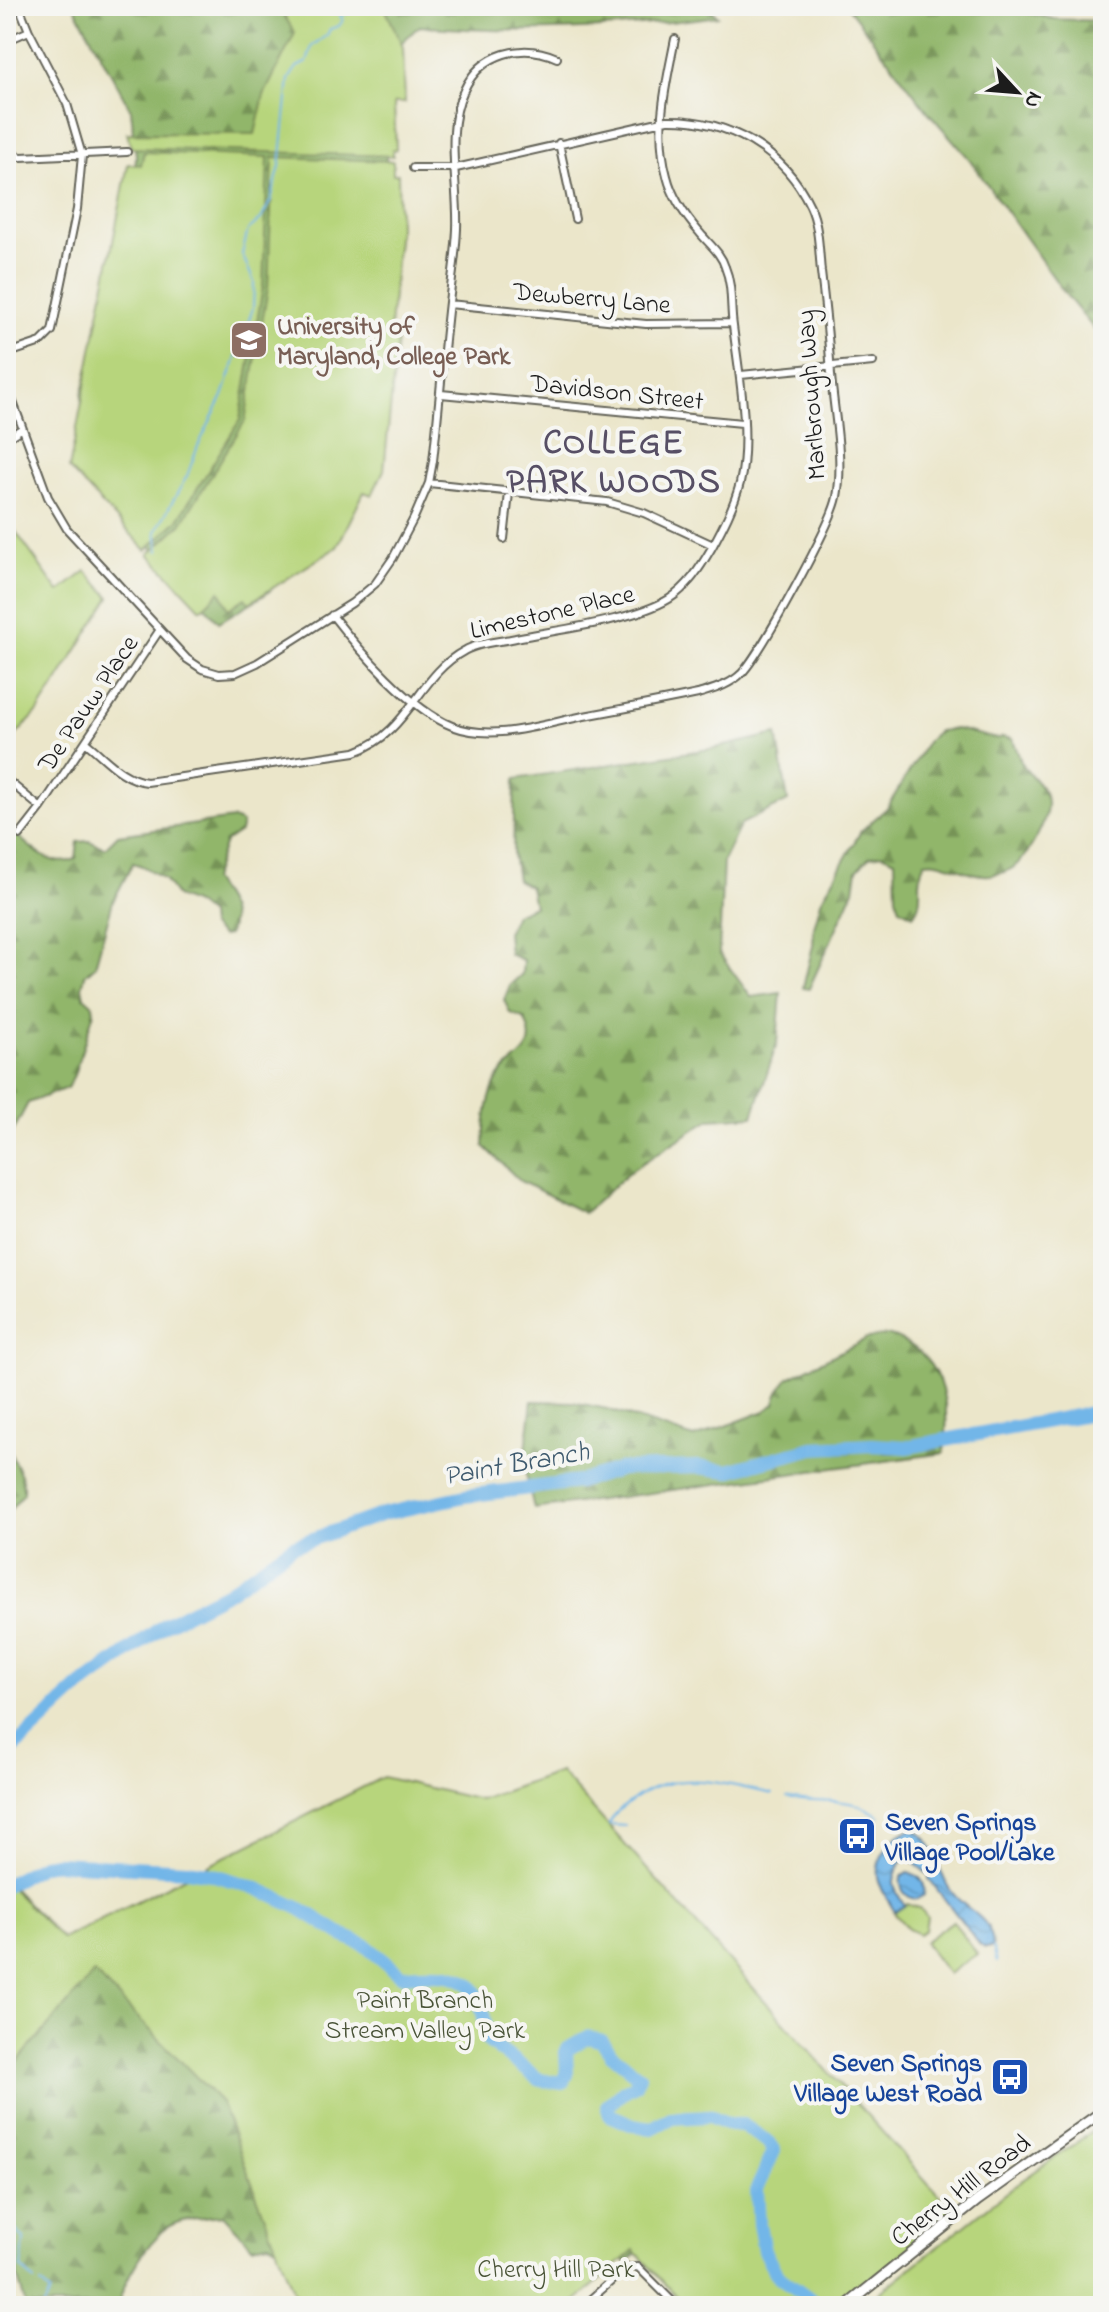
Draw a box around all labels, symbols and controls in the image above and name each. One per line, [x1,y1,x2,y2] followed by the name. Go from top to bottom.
[977,52,1057,132] north arrow
[1015,86,1050,113] text: N
[510,274,672,326] street label: Dewberry Lane
[788,308,838,481] street label: Marlbrough Way
[277,309,511,378] place label: University of Maryland, College Park
[228,319,270,361] school or university icon: University of Maryland, College Park
[527,366,705,422] street label: Davidson Street
[506,420,722,509] district label: COLLEGE PARK WOODS
[467,576,639,651] street label: Limestone Place
[29,628,150,782] street label: De Pauw Place
[441,1432,593,1498] water label: Paint Branch
[884,1805,1056,1874] place label: Seven Springs Village Pool/Lake
[836,1815,878,1857] bus stop icon: Seven Springs Village Pool/Lake
[325,1983,526,2051] park label: Paint Branch Stream Valley Park
[793,2046,982,2115] place label: Seven Springs Village West Road
[989,2056,1031,2098] bus stop icon: Seven Springs Village West Road
[884,2126,1040,2257] street label: Cherry Hill Road
[477,2252,635,2290] park label: Cherry Hill Park

